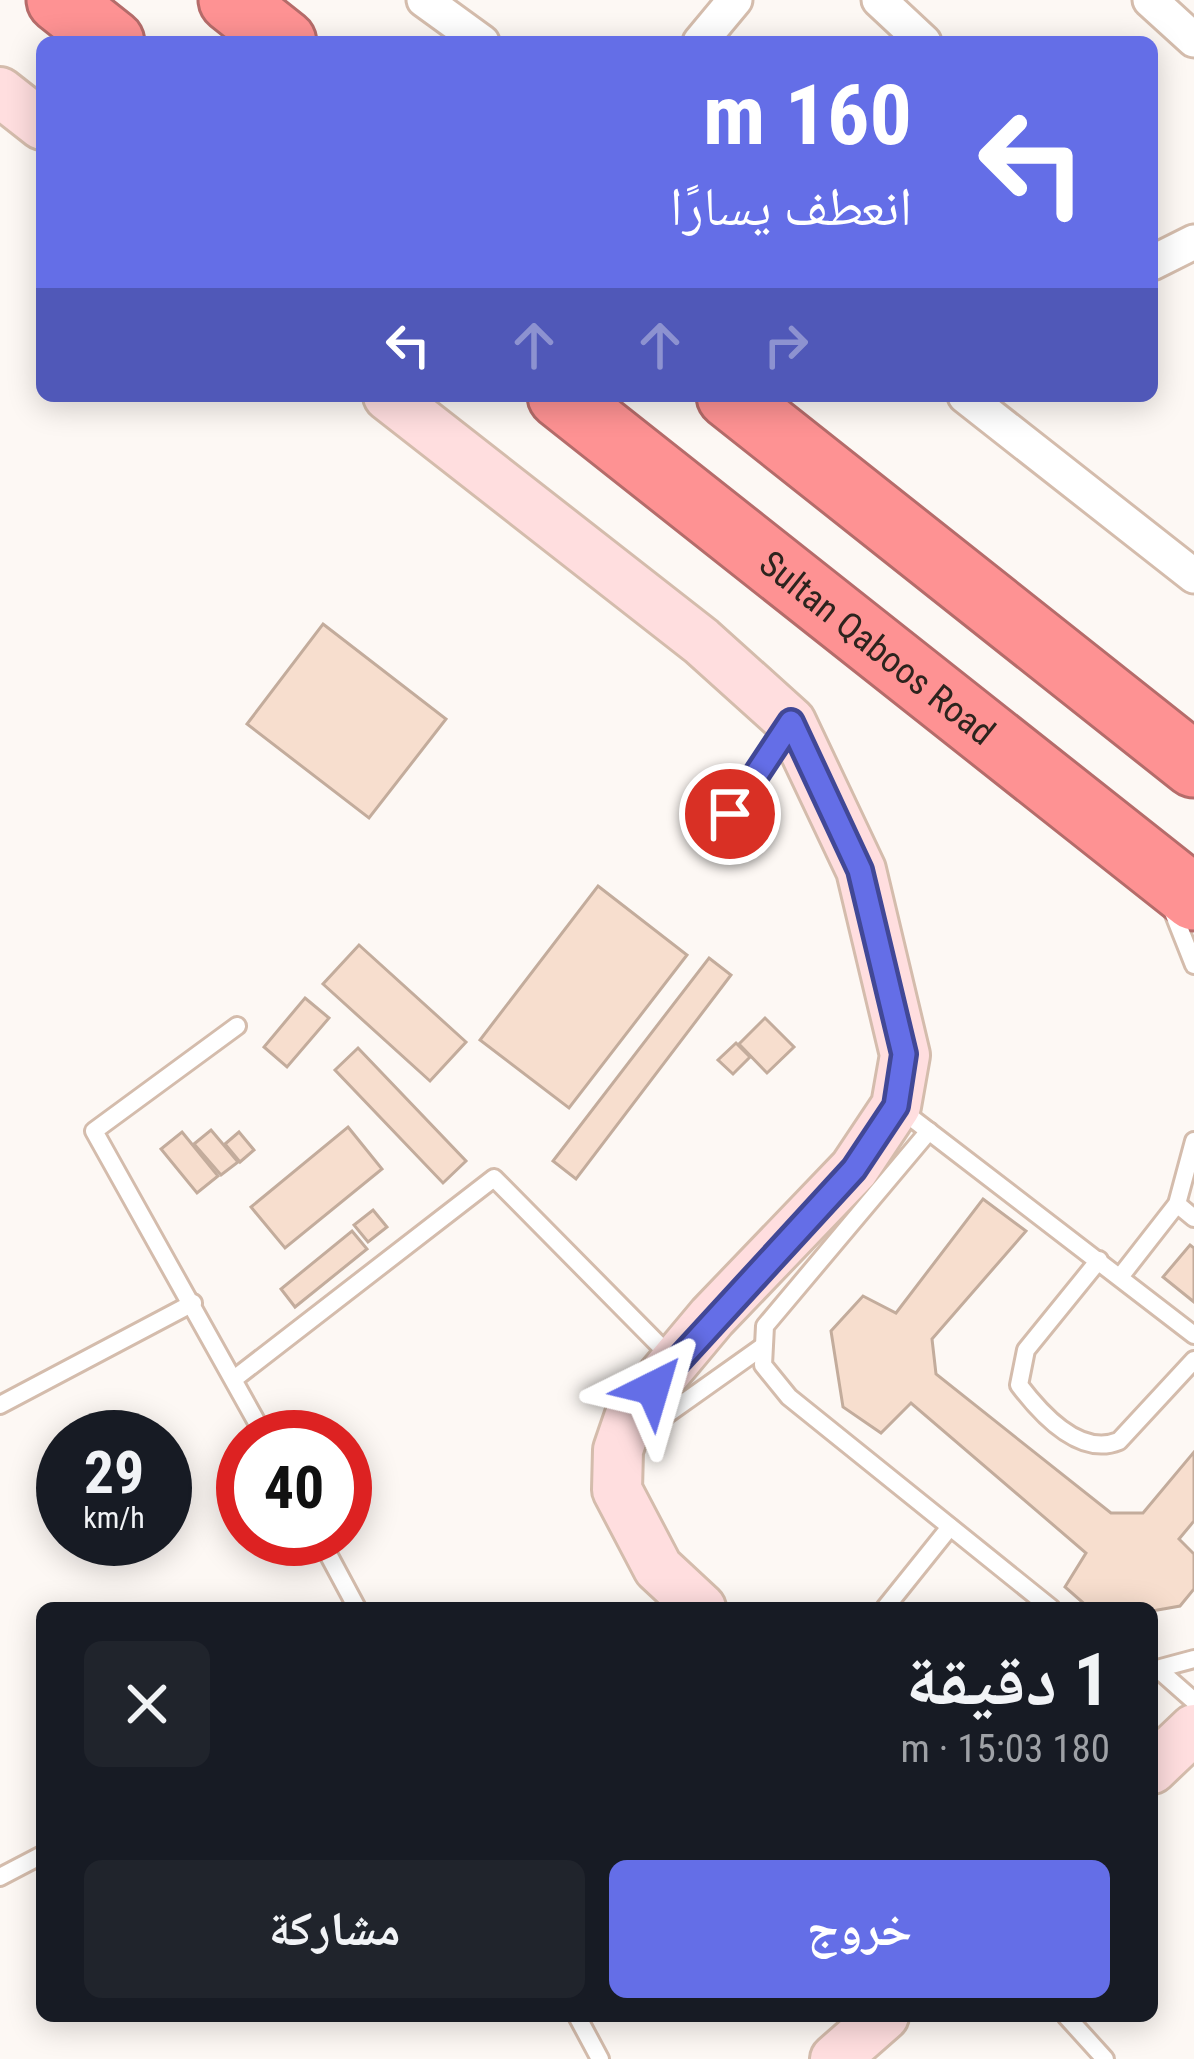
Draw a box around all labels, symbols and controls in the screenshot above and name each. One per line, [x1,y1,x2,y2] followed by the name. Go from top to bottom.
[703,66,912,165] text: 160 m
[954,84,1110,240] icon: left
[670,175,912,238] text: انعطف يسارًا
[375,312,441,378] icon: left
[501,312,567,378] icon: ahead
[627,312,693,378] icon: ahead
[753,312,819,378] icon: right
[751,542,1003,754] street label: Sultan Qaboos Road
[679,763,781,865] pin
[697,781,763,847] icon: arrive
[590,1325,716,1451] position arrow
[216,1410,372,1566] speed limit sign: 40
[84,1437,144,1508] text: 29
[83,1500,145,1535] text: km/h
[906,1638,1110,1723] text: 1 دقيقة
[84,1641,210,1767] button: close
[900,1726,1110,1772] text: 180 m · 15:03
[84,1860,585,1998] button: مشاركة
[609,1860,1110,1998] button: خروج

